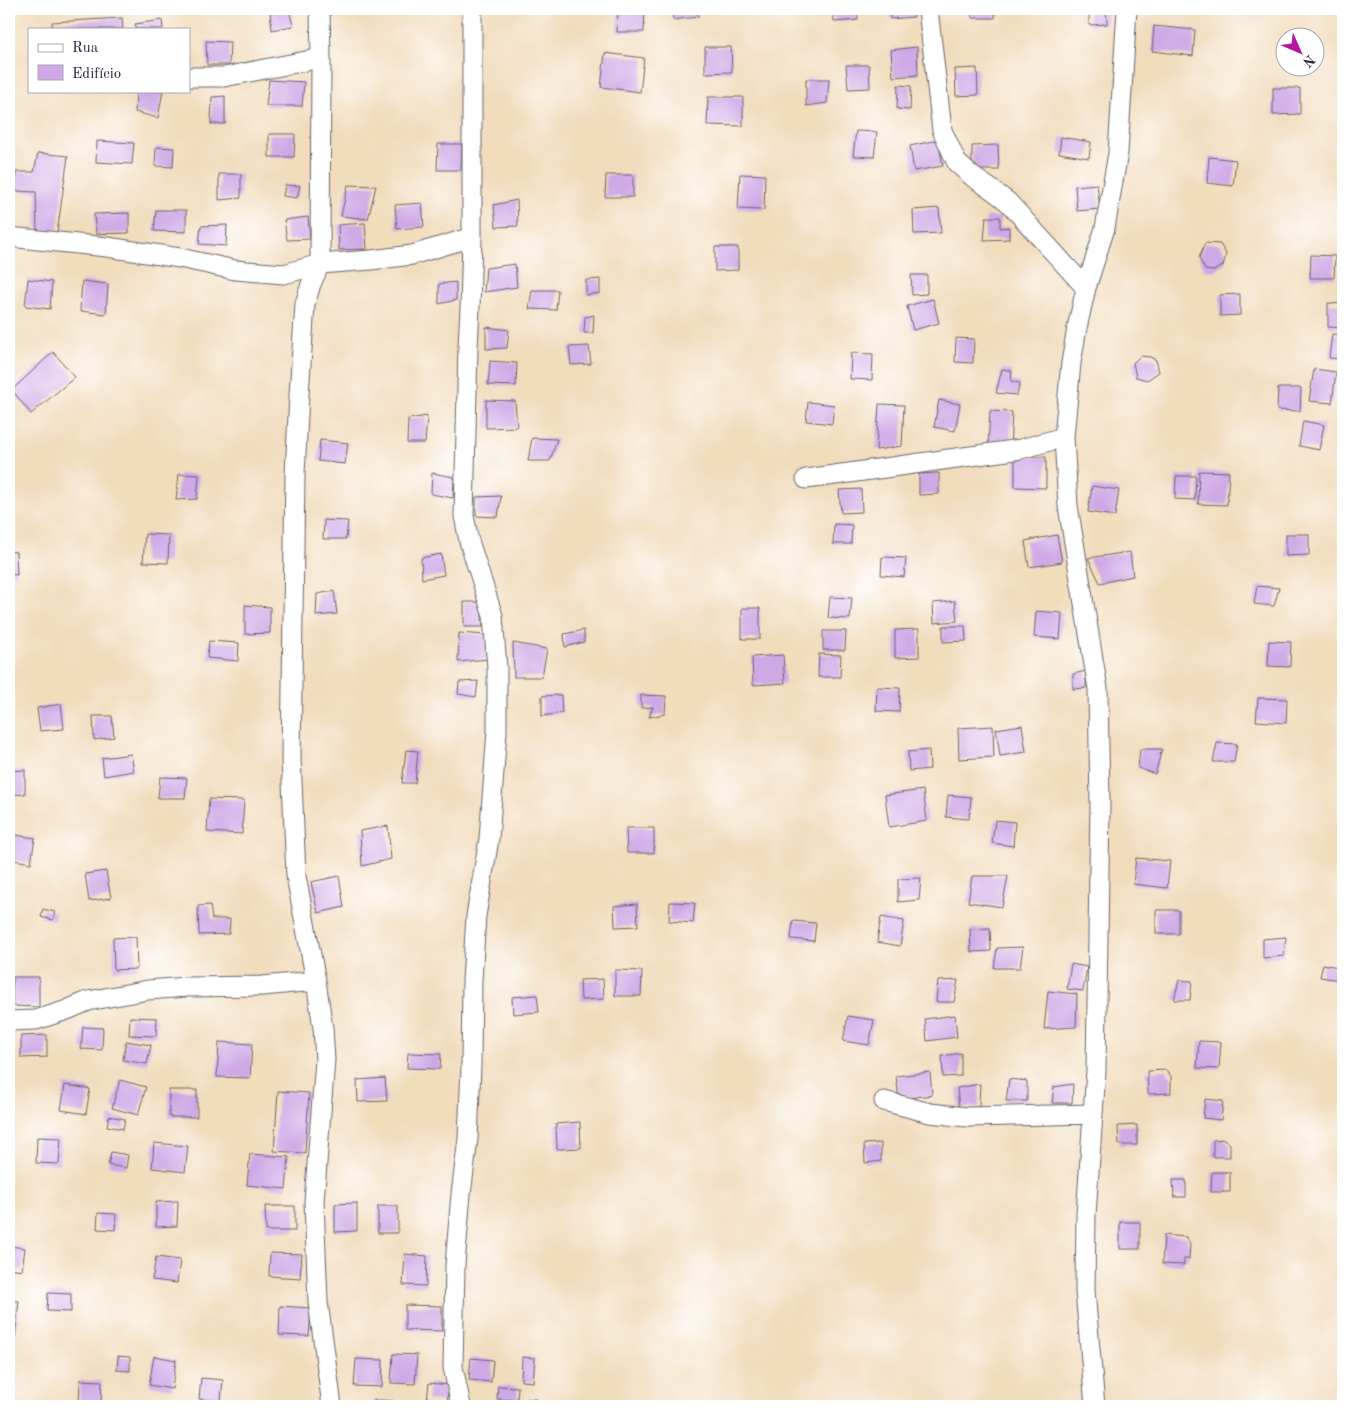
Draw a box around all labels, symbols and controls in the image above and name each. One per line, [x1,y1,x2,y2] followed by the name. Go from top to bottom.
[28,28,190,92] legend
[1274,28,1324,78] north arrow
[72,41,99,56] text: Rua
[1300,52,1317,69] text: N
[72,67,121,82] text: Edifício

